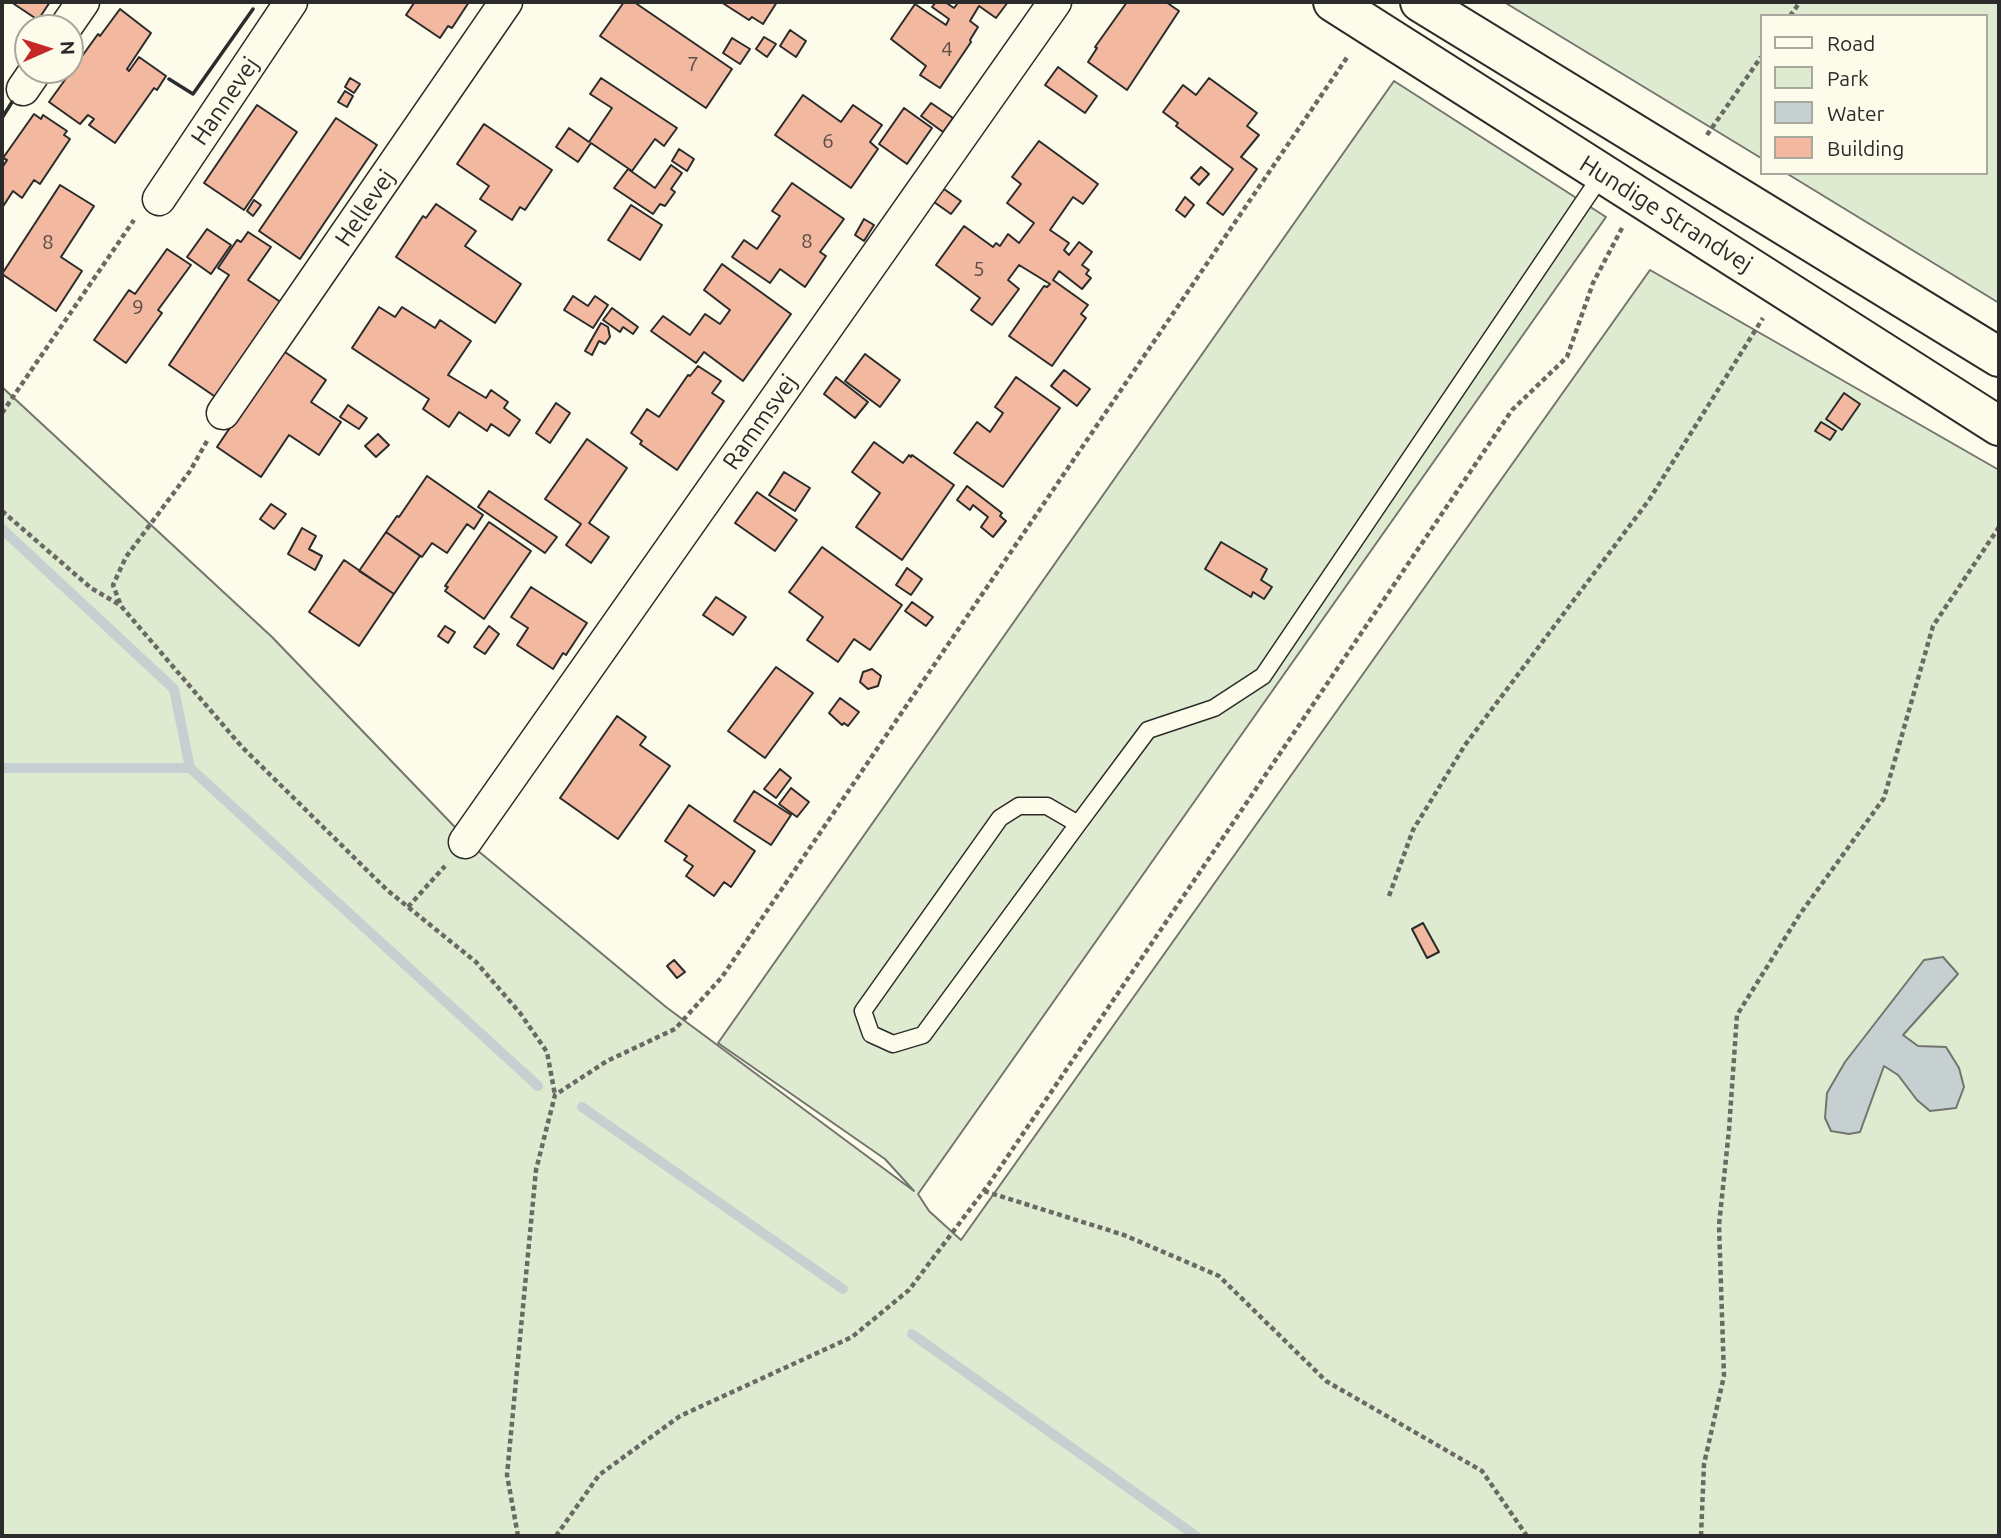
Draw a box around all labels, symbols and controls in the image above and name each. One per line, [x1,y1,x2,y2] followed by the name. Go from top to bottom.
[14,14,84,84] north arrow
[1759,14,1987,175] legend
[1827,31,1875,55] text: Road
[941,36,953,62] house number: 4
[57,40,79,56] text: N
[185,51,265,151] street label: Hannevej
[687,51,699,77] house number: 7
[1827,66,1869,90] text: Park
[1827,101,1885,125] text: Water
[822,128,834,154] house number: 6
[1827,136,1904,160] text: Building
[1574,149,1758,279] street label: Hundige Strandvej
[329,164,401,252] street label: Hellevej
[801,228,813,254] house number: 8
[42,229,54,255] house number: 8
[973,256,985,282] house number: 5
[132,294,144,320] house number: 9
[717,369,803,475] street label: Rammsvej

